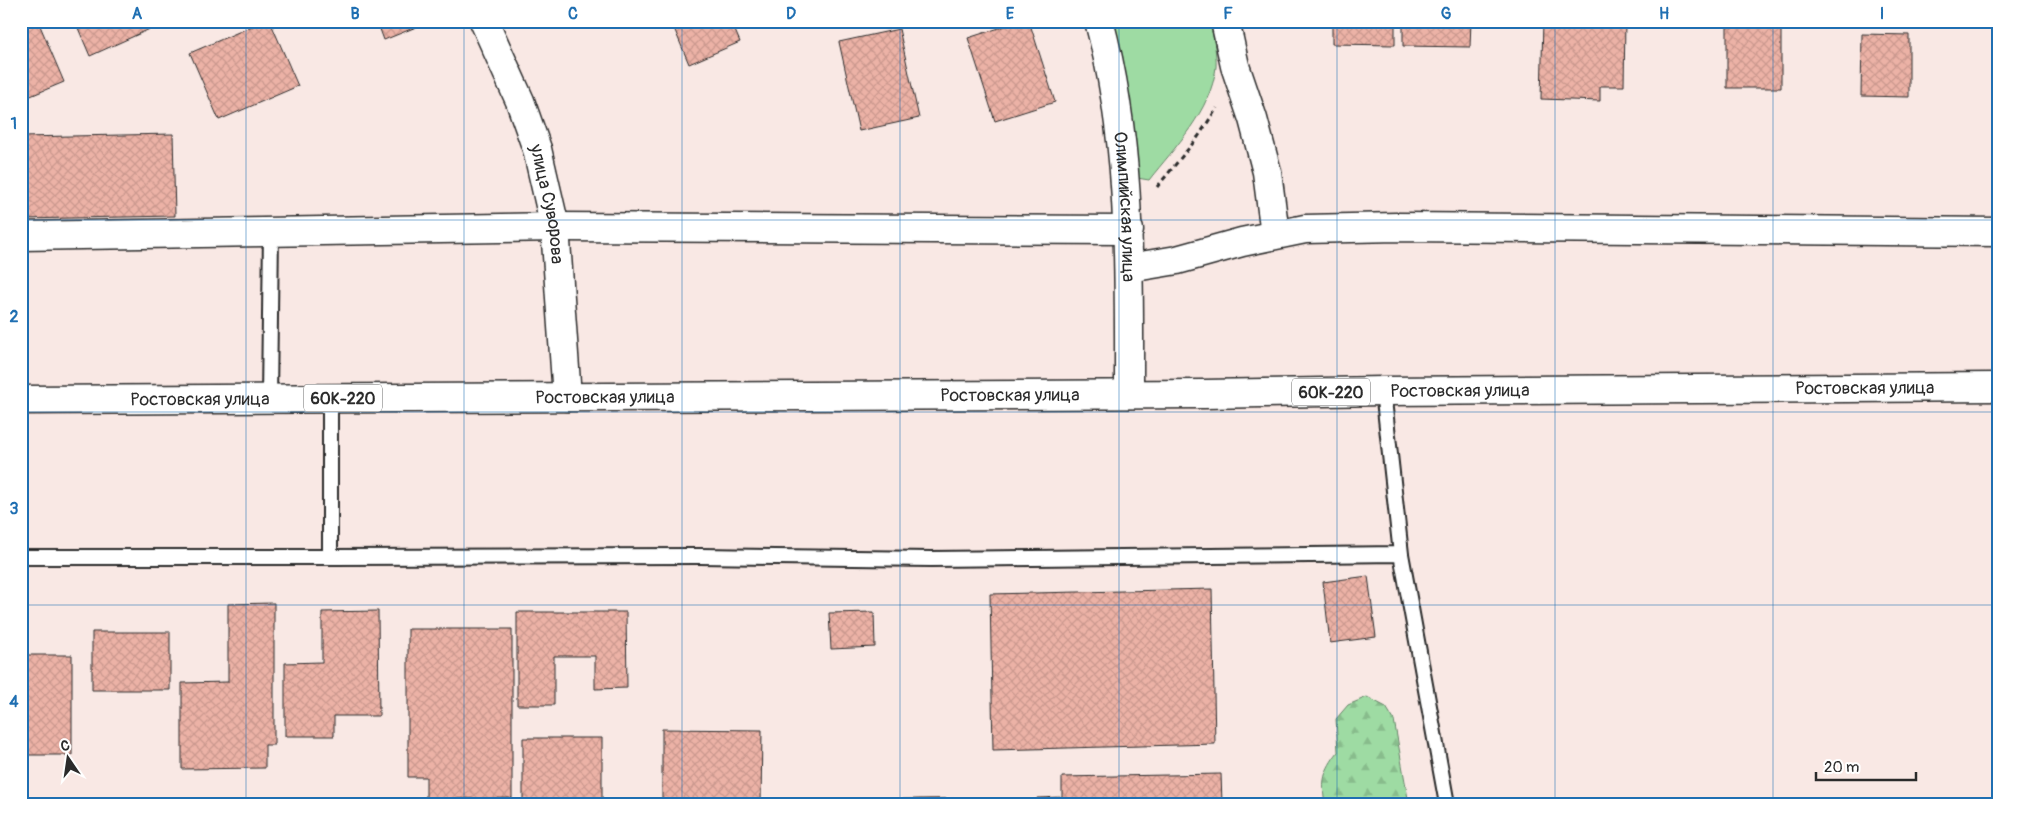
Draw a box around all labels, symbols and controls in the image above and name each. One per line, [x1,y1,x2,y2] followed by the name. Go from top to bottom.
[132,4,143,24] text: A
[350,4,360,24] text: B
[568,4,578,24] text: C
[786,4,796,24] text: D
[1006,4,1015,24] text: E
[1223,4,1233,24] text: F
[1441,4,1452,24] text: G
[1659,4,1669,24] text: H
[1880,4,1884,24] text: I
[11,114,17,134] text: 1
[1108,130,1140,282] street label: Олимпийская улица
[524,140,569,265] street label: улица Суворова
[10,307,19,327] text: 2
[1795,376,1935,400] street label: Ростовская улица
[1292,378,1370,406] road number: 60К-220
[1390,379,1530,403] street label: Ростовская улица
[304,384,382,412] road number: 60К-220
[940,384,1080,407] street label: Ростовская улица
[535,386,675,409] street label: Ростовская улица
[130,388,270,411] street label: Ростовская улица
[10,499,19,519] text: 3
[9,692,19,712] text: 4
[42,732,92,782] north arrow
[59,736,72,755] text: С
[1816,750,1916,782] scale bar
[1824,758,1859,777] text: 20 m

